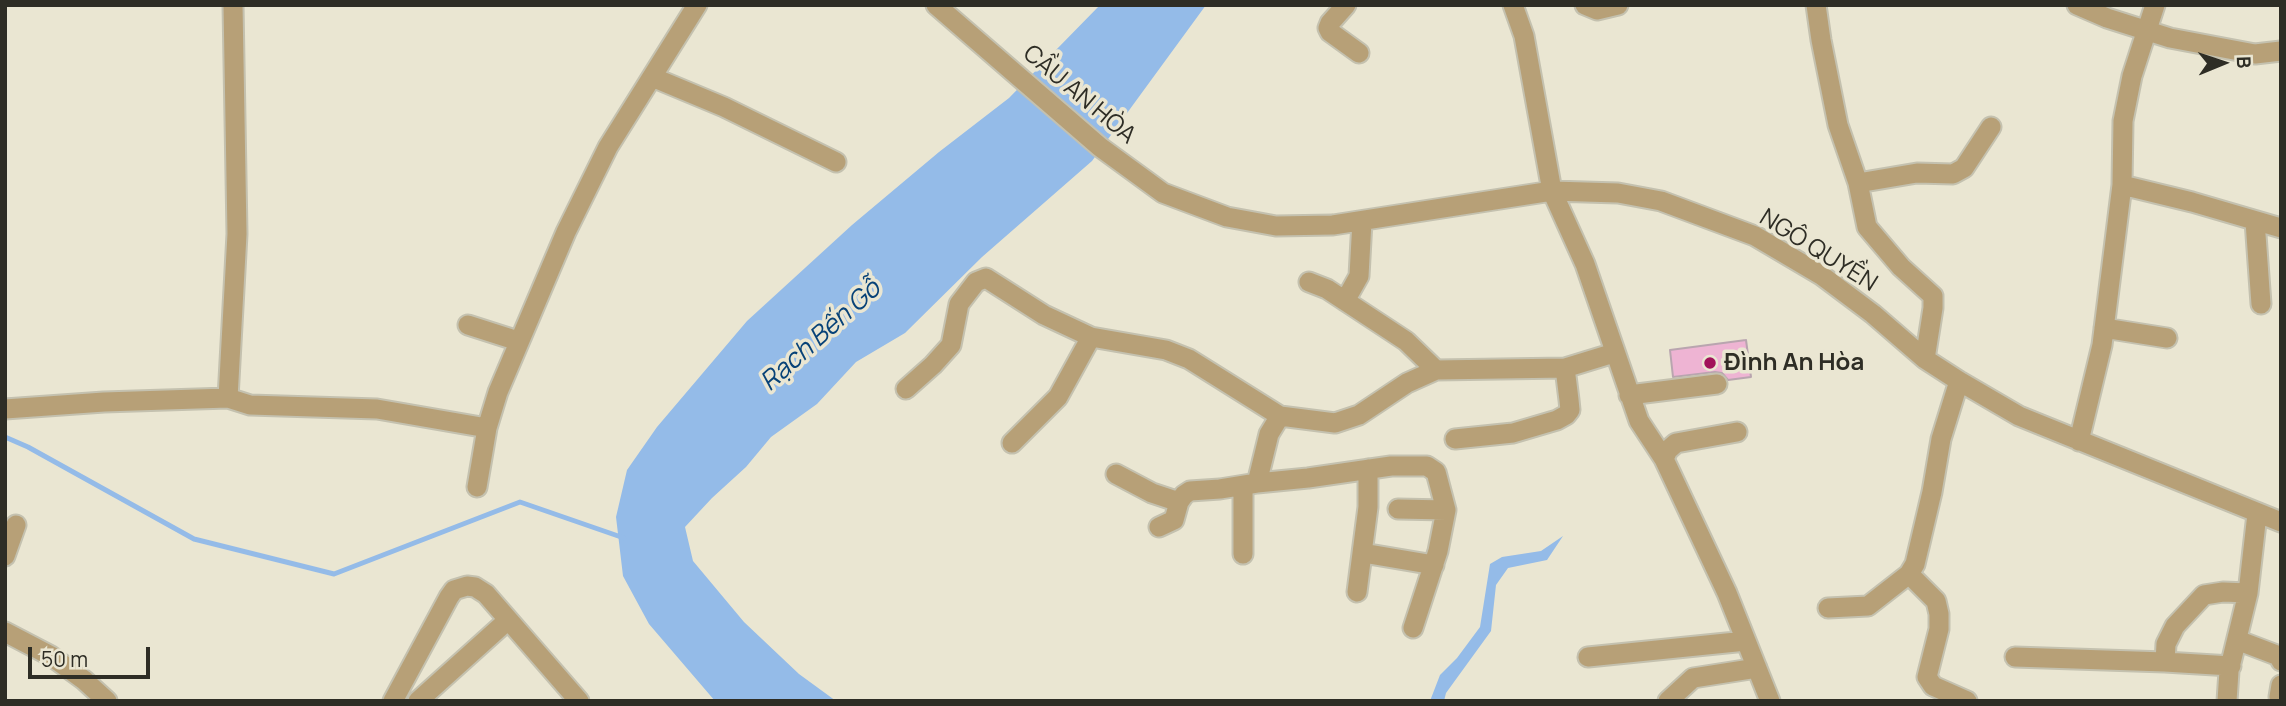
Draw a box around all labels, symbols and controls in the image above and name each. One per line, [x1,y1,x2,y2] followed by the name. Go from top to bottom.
[2188,28,2258,98] north arrow
[1017,40,1141,150] street label: CẦU AN HÒA
[2231,56,2257,69] text: B
[1754,204,1882,298] street label: NGÔ QUYỀN
[754,274,888,398] water label: Rạch Bến Gỗ
[1724,349,1864,377] place label: Đình An Hòa
[1702,355,1718,371] marker: Đình An Hòa
[32,632,154,676] scale bar
[41,645,88,673] text: 50 m

